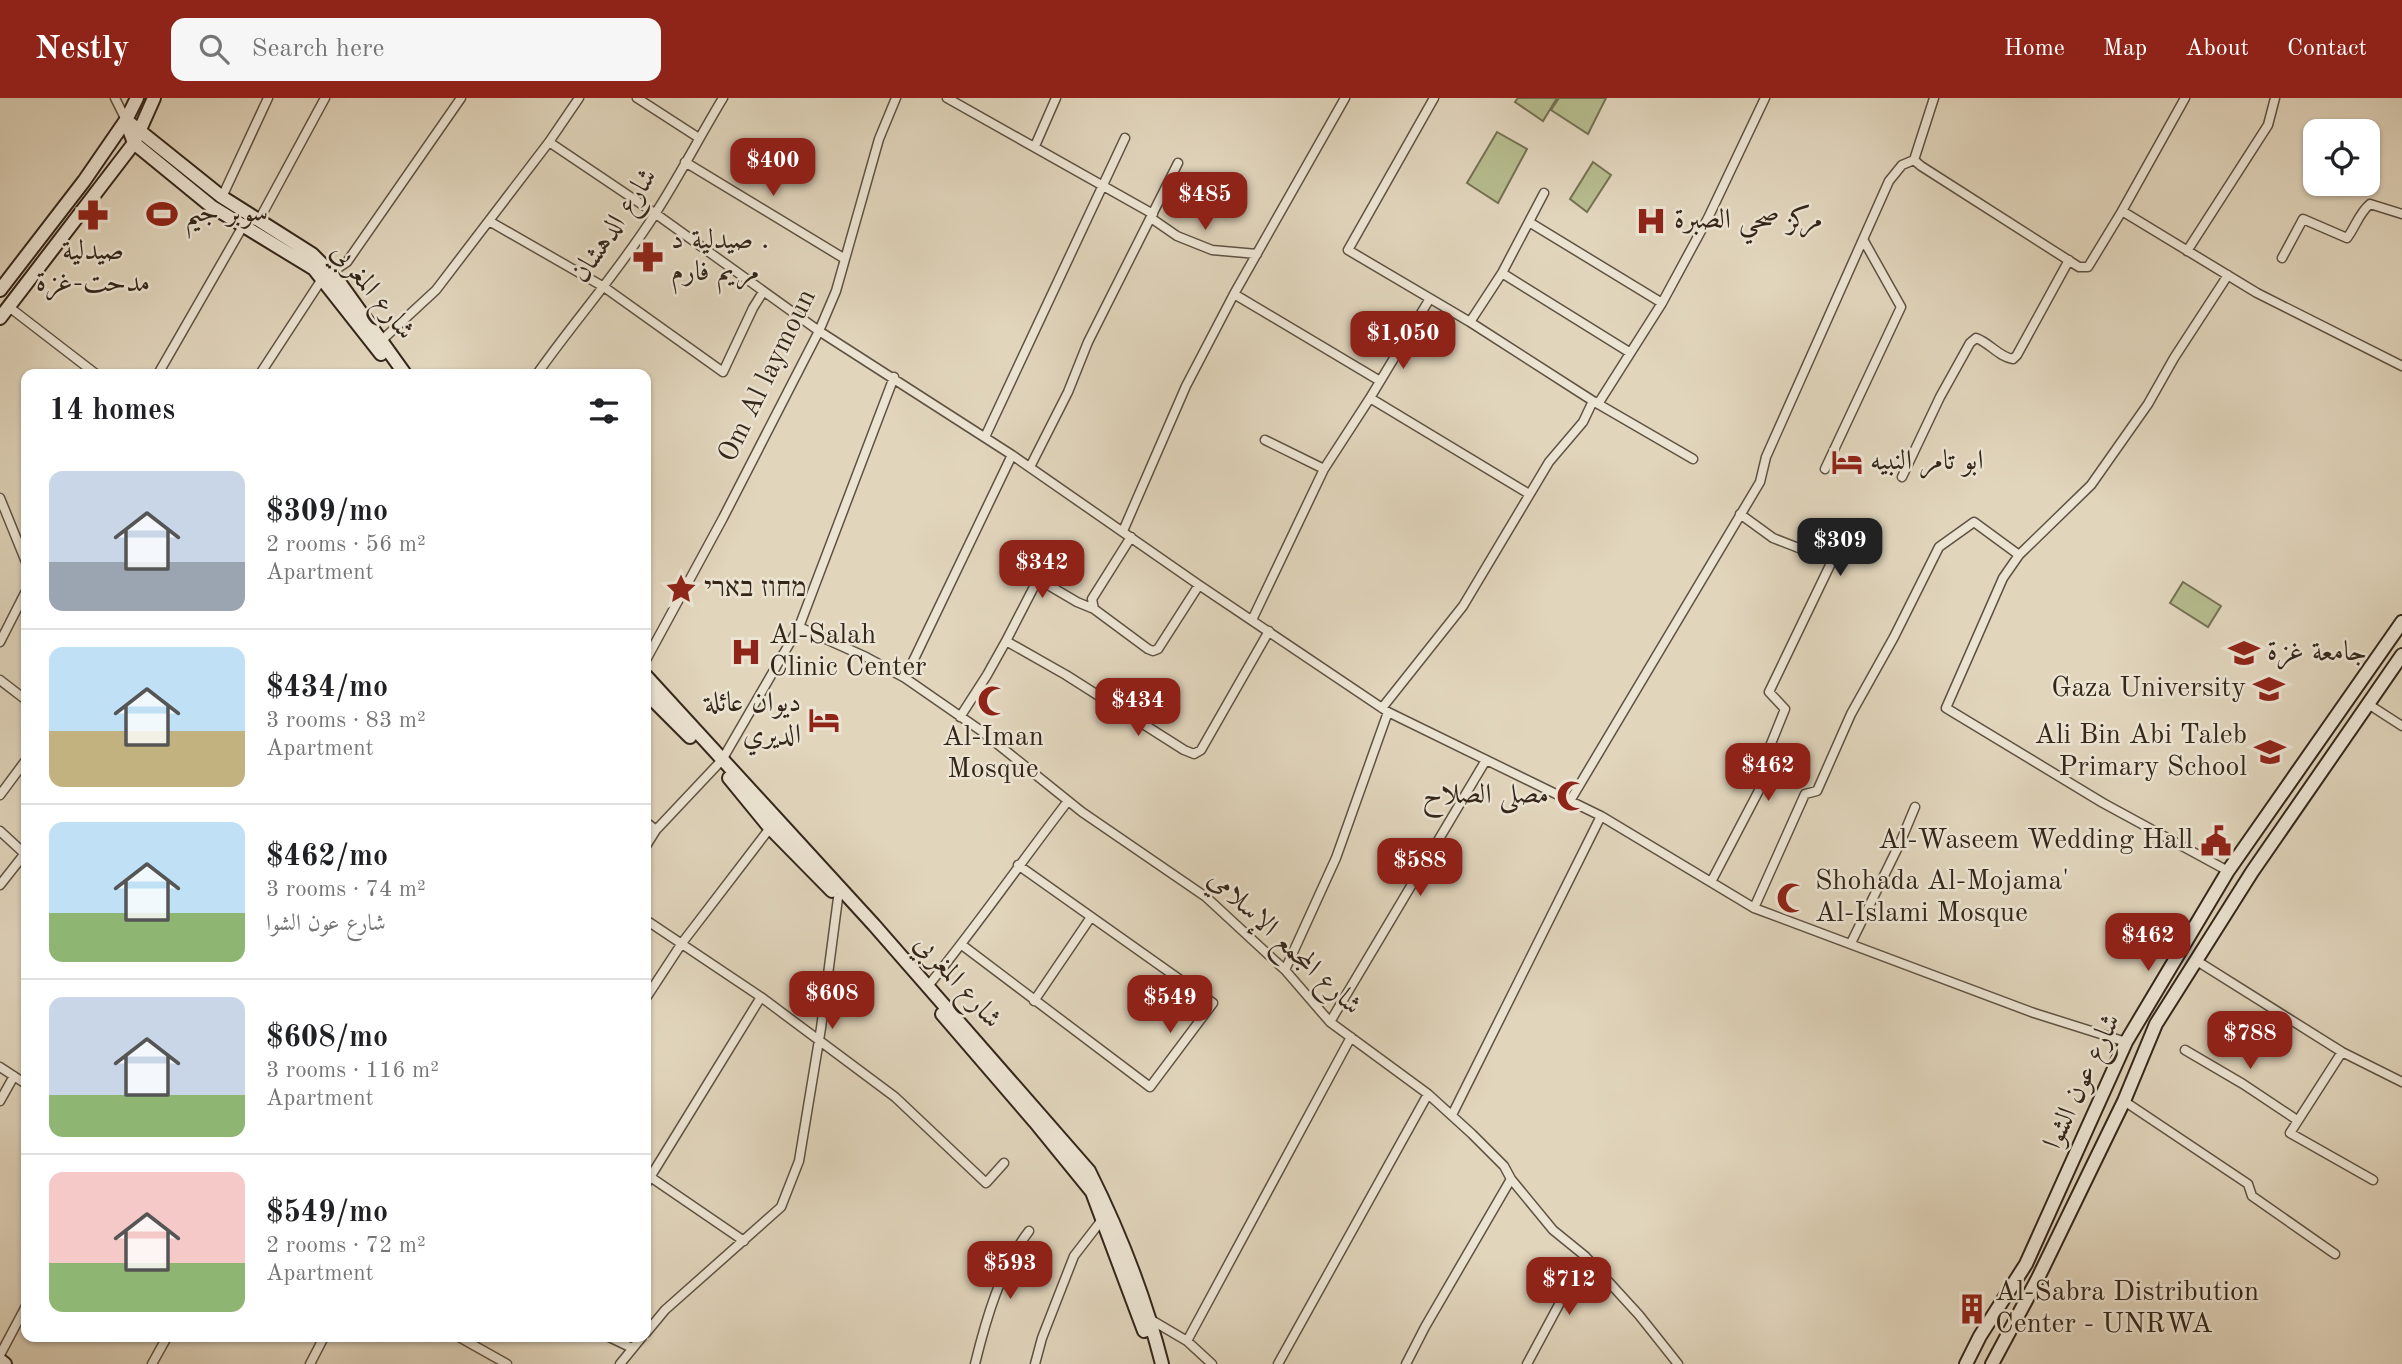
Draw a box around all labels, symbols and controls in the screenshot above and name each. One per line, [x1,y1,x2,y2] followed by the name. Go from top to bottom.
[171,18,661,81] search box
[195,30,233,68] icon: search
[35,33,129,66] text: Nestly
[251,36,385,62] text: Search here
[2004,37,2065,61] text: Home
[2103,37,2147,61] text: Map
[2185,37,2249,61] text: About
[2287,37,2367,61] text: Contact
[2303,119,2380,196] map controls
[2303,119,2380,196] button: locate
[732,139,814,198] pin: $400
[746,149,800,172] text: $400
[567,164,669,292] street label: شارع الدهشان
[1164,172,1246,232] pin: $485
[1178,183,1232,206] text: $485
[145,197,179,231] sports icon: سوبر جيم
[76,198,110,232] pharmacy icon: صيدلية مدحت-غزة
[185,200,268,239] place label: سوبر جيم
[1634,204,1668,238] hospital icon: مركز صحي الصبرة
[1674,204,1823,245] place label: مركز صحي الصبرة
[671,227,769,295] place label: صيدلية د . مريم فارم
[36,238,150,301] place label: صيدلية مدحت-غزة
[319,238,419,350] street label: شارع المغربي
[631,240,665,274] pharmacy icon: صيدلية د . مريم فارم
[714,285,822,467] street label: Om Al laymoun
[1346,312,1460,371] pin: $1,050
[1366,322,1440,345] text: $1,050
[585,392,623,430] icon: filters
[49,396,175,426] text: 14 homes
[1830,445,1864,479] hotel icon: ابو تامر النبيه
[1870,448,1984,479] place label: ابو تامر النبيه
[266,497,388,527] text: $309/mo
[105,499,189,583] icon: home
[1799,518,1881,578] pin: $309
[1813,529,1867,552] text: $309
[266,533,426,556] text: 2 rooms · 56 m²
[1001,540,1083,600] pin: $342
[1015,551,1069,574] text: $342
[266,561,374,584] text: Apartment
[664,572,698,606] place icon: מחוז בארי
[704,575,806,603] place label: מחוז בארי
[769,622,927,682] place label: Al-Salah Clinic Center
[729,635,763,669] hospital icon: Al-Salah Clinic Center
[2227,636,2261,670] school or university icon: جامعة غزة
[2267,639,2367,670] place label: جامعة غزة
[2252,672,2286,706] school or university icon: Gaza University
[266,673,388,703] text: $434/mo
[105,675,189,759] icon: home
[2051,675,2246,703] place label: Gaza University
[1097,678,1179,738] pin: $434
[976,684,1010,718] mosque icon: Al-Iman Mosque
[1111,689,1165,712] text: $434
[702,690,801,756] place label: ديوان عائلة الديري
[807,703,841,737] hotel icon: ديوان عائلة الديري
[266,709,426,732] text: 3 rooms · 83 m²
[2035,722,2247,782] place label: Ali Bin Abi Taleb Primary School
[942,724,1044,784] place label: Al-Iman Mosque
[2253,735,2287,769] school or university icon: Ali Bin Abi Taleb Primary School
[266,737,374,760] text: Apartment
[1727,744,1809,803] pin: $462
[1741,754,1795,777] text: $462
[1555,779,1589,813] mosque icon: مصلى الصلاح
[1422,782,1549,819] place label: مصلى الصلاح
[2199,824,2233,858] public building icon: Al-Waseem Wedding Hall
[1878,827,2193,855] place label: Al-Waseem Wedding Hall
[1379,838,1461,898] pin: $588
[266,842,388,872] text: $462/mo
[1393,849,1447,872] text: $588
[105,850,189,934] icon: home
[1196,864,1367,1027] street label: شارع المجمع الإسلامي
[1815,868,2069,928] place label: Shohada Al-Mojama' Al-Islami Mosque
[266,878,426,901] text: 3 rooms · 74 m²
[1775,881,1809,915] mosque icon: Shohada Al-Mojama' Al-Islami Mosque
[266,912,386,935] text: شارع عون الشوا
[2107,914,2189,973] pin: $462
[2121,924,2175,947] text: $462
[903,930,1006,1039] street label: شارع المغربي
[791,972,873,1031] pin: $608
[1129,976,1211,1035] pin: $549
[805,982,859,1005] text: $608
[1143,986,1197,1009] text: $549
[2039,1010,2133,1157] street label: شارع عون الشوا
[2209,1012,2291,1071] pin: $788
[2223,1022,2277,1045] text: $788
[266,1023,388,1053] text: $608/mo
[105,1025,189,1109] icon: home
[266,1059,439,1082] text: 3 rooms · 116 m²
[266,1087,374,1110] text: Apartment
[266,1198,388,1228] text: $549/mo
[105,1200,189,1284] icon: home
[266,1234,426,1257] text: 2 rooms · 72 m²
[969,1242,1051,1301] pin: $593
[983,1252,1037,1275] text: $593
[1528,1258,1610,1317] pin: $712
[266,1262,374,1285] text: Apartment
[1542,1268,1596,1291] text: $712
[1995,1279,2259,1339] place label: Al-Sabra Distribution Center - UNRWA
[1955,1292,1989,1326] building icon: Al-Sabra Distribution Center - UNRWA

